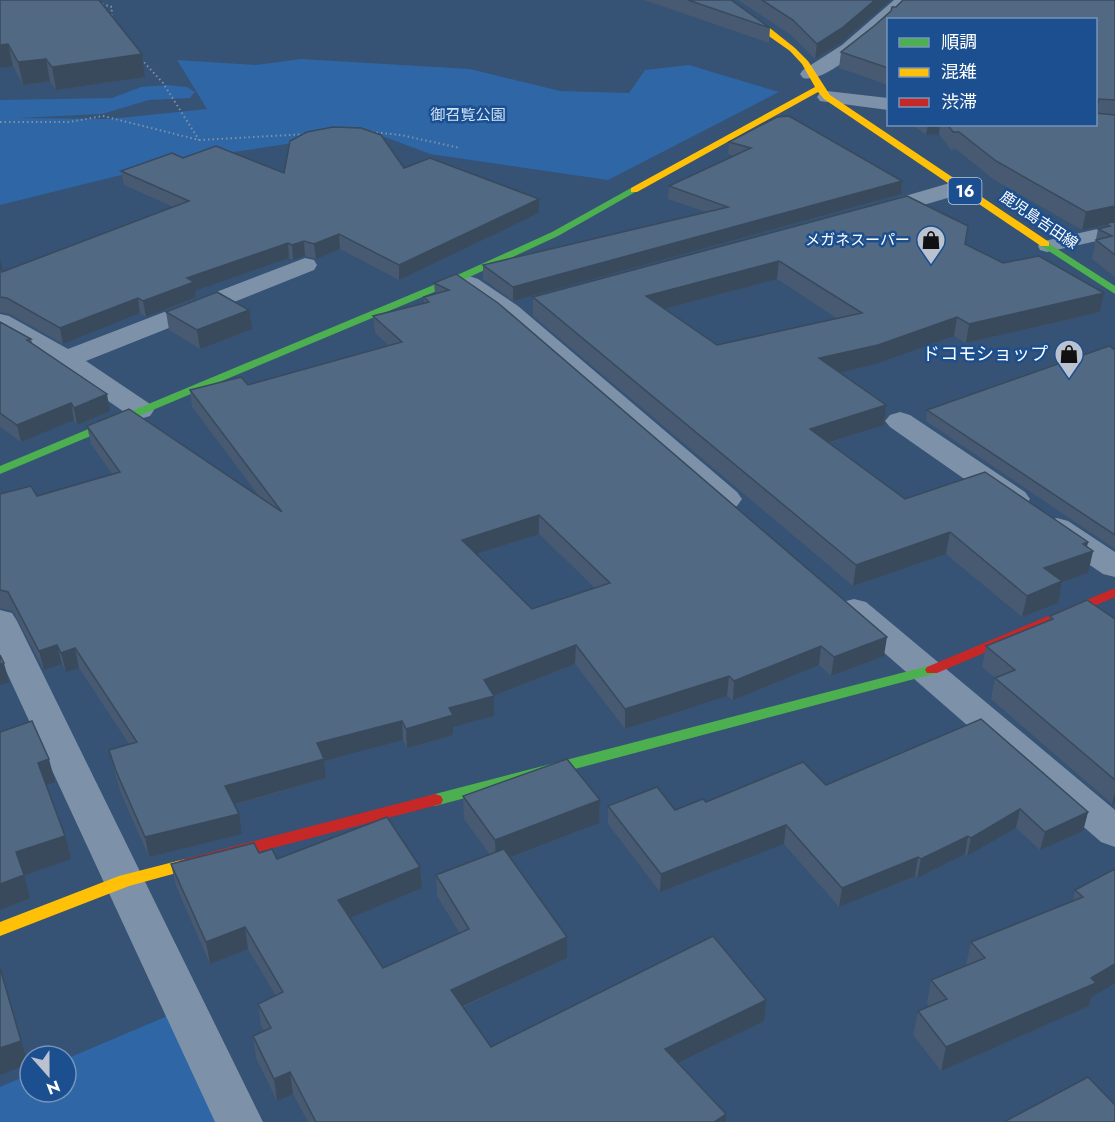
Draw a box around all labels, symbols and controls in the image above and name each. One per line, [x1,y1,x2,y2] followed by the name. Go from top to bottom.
[887,18,1097,126] legend
[941,29,977,55] text: 順調
[941,59,977,85] text: 混雑
[941,89,977,115] text: 渋滞
[430,104,506,126] park label: 御召覧公園
[948,178,982,204] road number: 16
[996,186,1082,254] street label: 鹿児島吉田線
[915,224,947,266] shop icon: メガネスーパー
[805,229,910,251] place label: メガネスーパー
[1053,338,1085,380] shop icon: ドコモショップ
[922,341,1048,367] place label: ドコモショップ
[18,1044,78,1104] north arrow
[43,1075,63,1101] text: N

